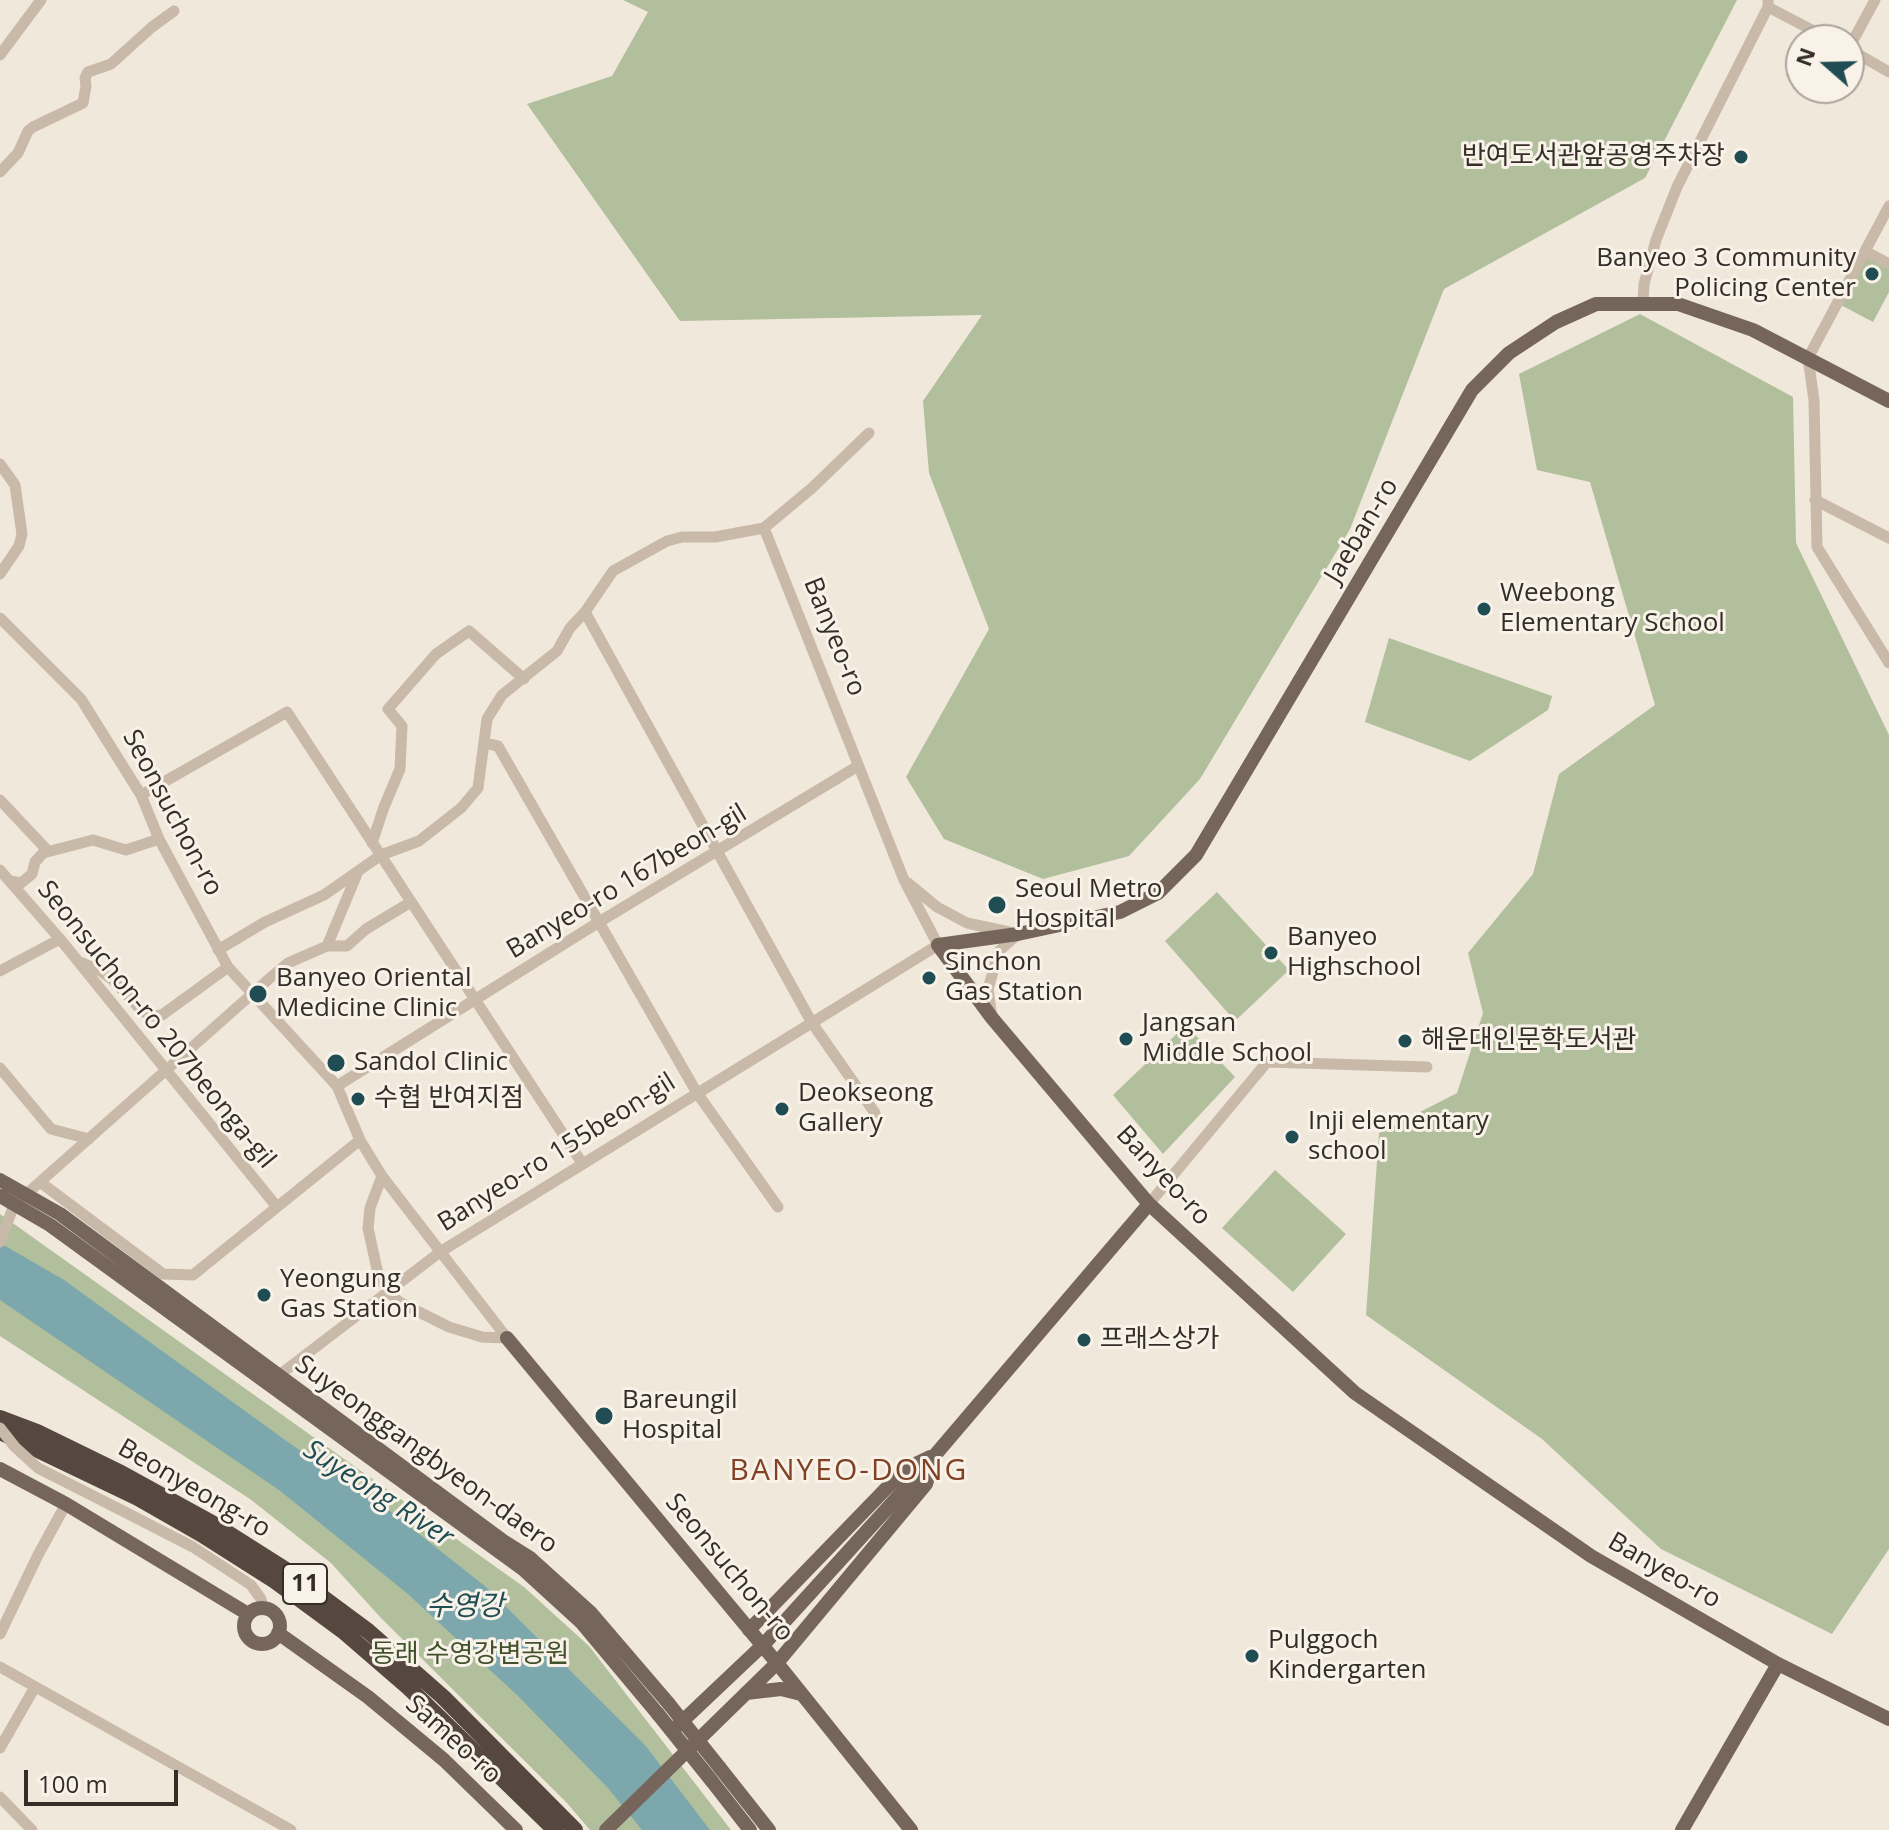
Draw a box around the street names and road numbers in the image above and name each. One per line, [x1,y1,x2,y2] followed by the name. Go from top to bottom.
[1319,473,1405,589] street label: Jaeban-ro
[796,573,872,701] street label: Banyeo-ro
[115,725,229,901] street label: Seonsuchon-ro
[501,798,753,966] street label: Banyeo-ro 167beon-gil
[30,875,282,1175] street label: Seonsuchon-ro 207beonga-gil
[432,1067,682,1239] street label: Banyeo-ro 155beon-gil
[1109,1120,1217,1232] street label: Banyeo-ro
[289,1349,563,1561] street label: Suyeonggangbyeon-daero
[112,1433,276,1545] street label: Beonyeong-ro
[658,1488,800,1648] street label: Seonsuchon-ro
[1602,1526,1726,1616] street label: Banyeo-ro
[283,1564,327,1604] road number: 11
[399,1689,507,1791] street label: Sameo-ro

